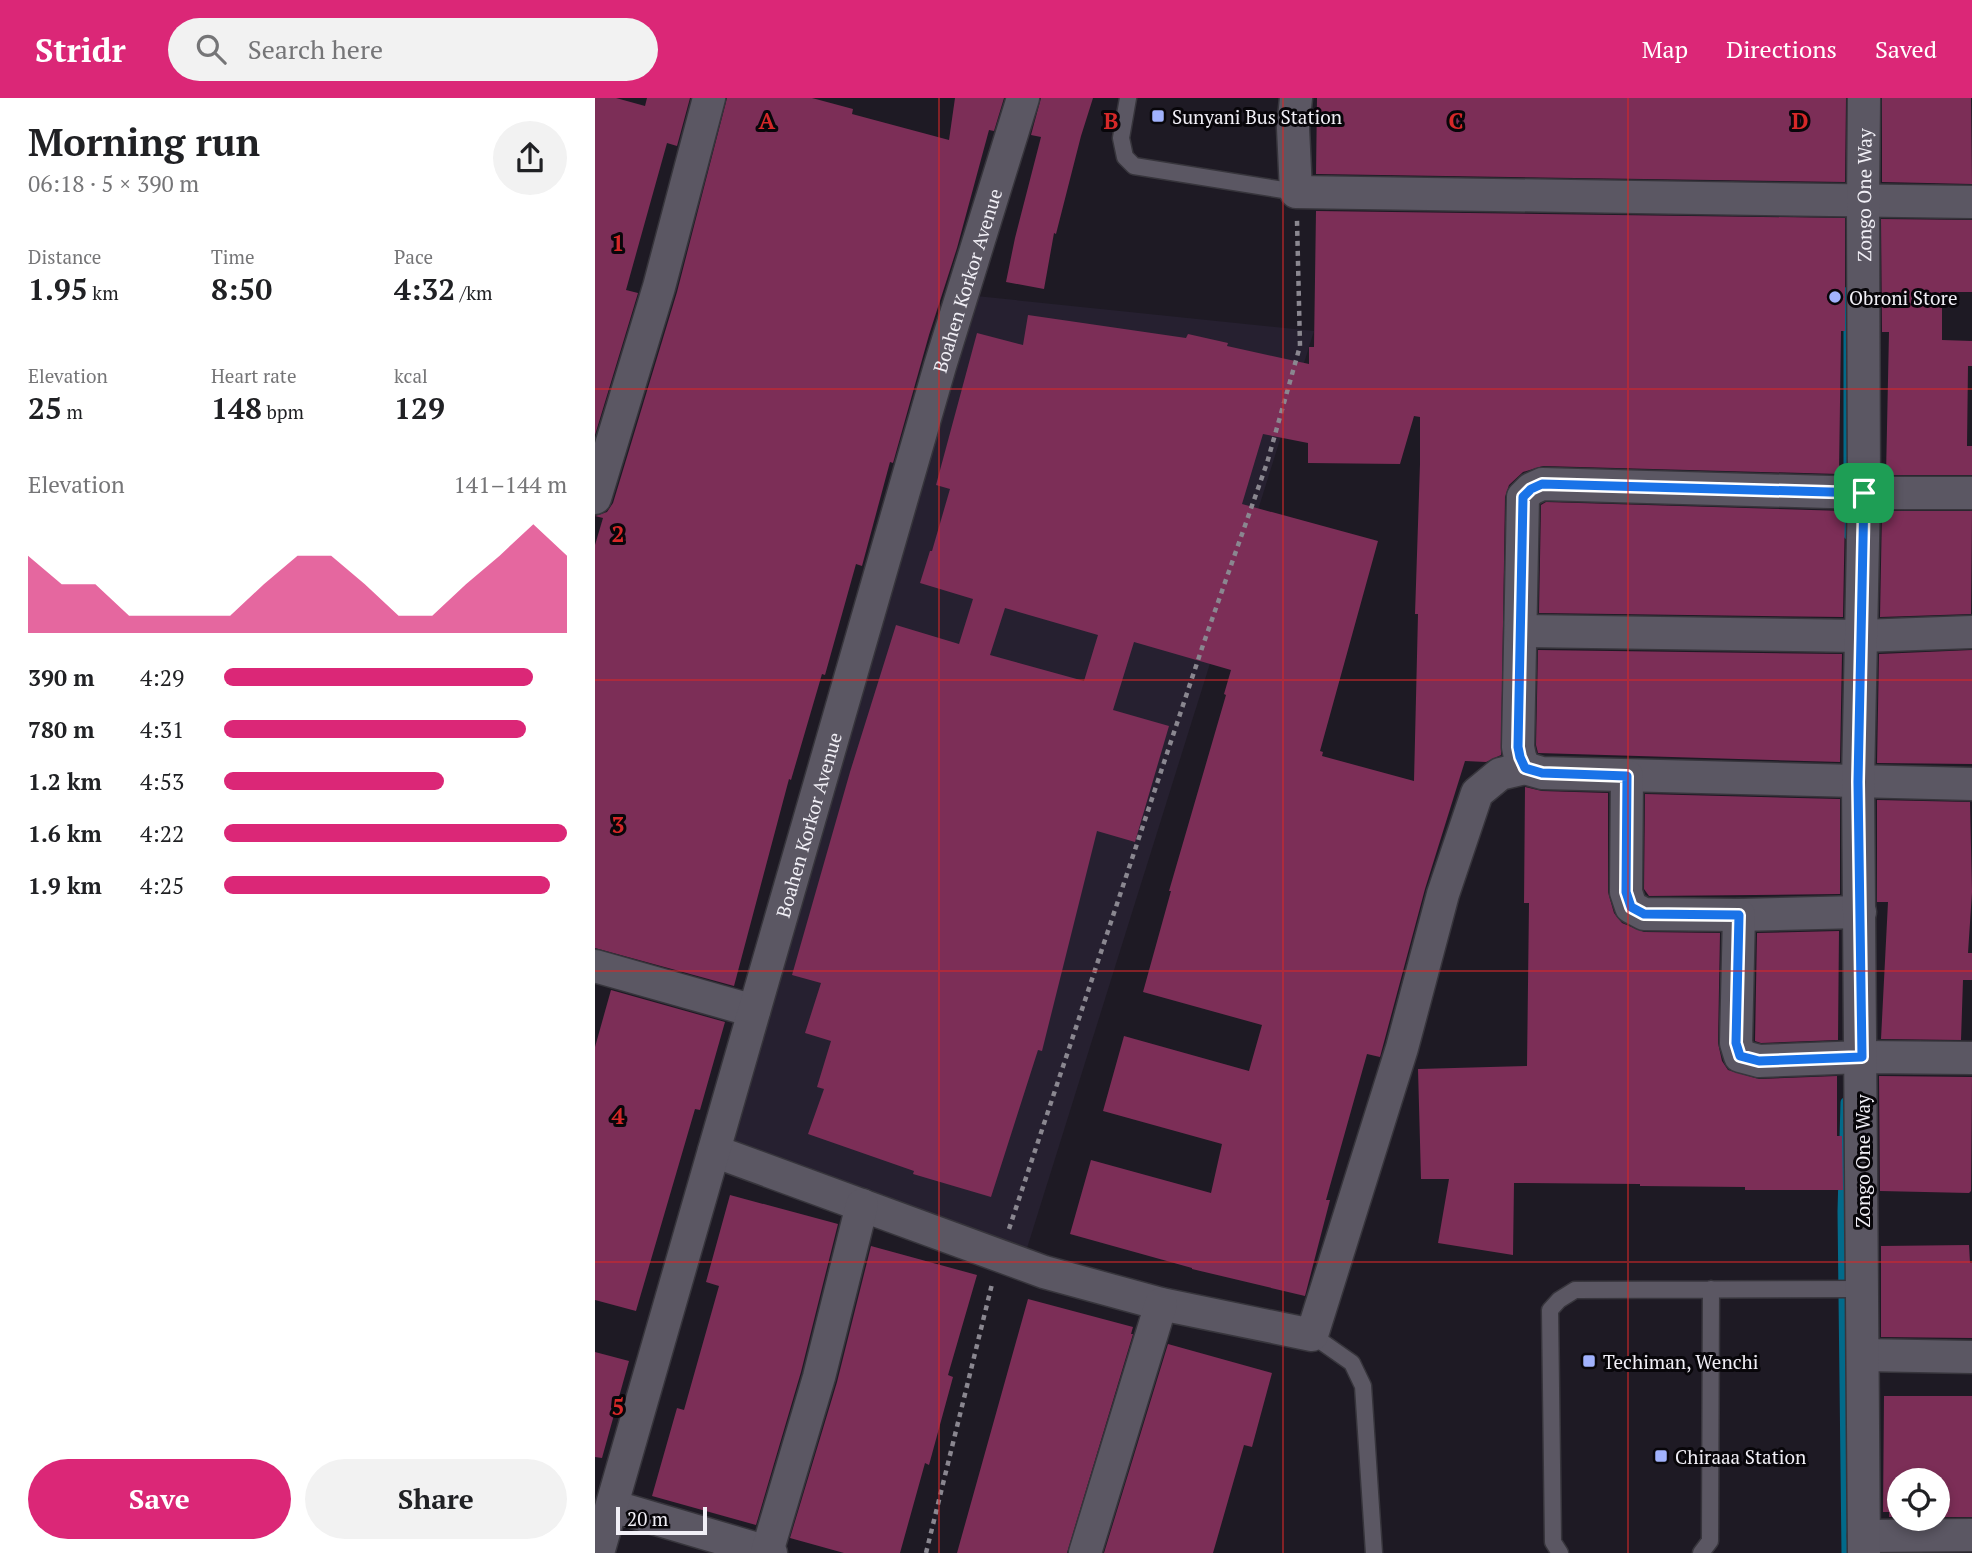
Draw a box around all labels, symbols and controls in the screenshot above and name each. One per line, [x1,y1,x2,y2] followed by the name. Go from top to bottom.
[168,18,658,81] search box
[35,28,126,71] text: Stridr
[192,30,230,68] icon: search
[248,32,383,66] text: Search here
[1642,33,1688,65] text: Map
[1726,33,1837,65] text: Directions
[1875,33,1937,65] text: Saved
[1172,104,1342,129] place label: Sunyani Bus Station
[759,105,776,136] text: A
[1104,105,1119,136] text: B
[1449,105,1464,136] text: C
[1792,105,1809,136] text: D
[1150,108,1166,124] marker: Sunyani Bus Station
[28,117,260,167] text: Morning run
[493,121,567,195] button: share
[1850,128,1876,262] street label: Zongo One Way
[28,168,199,199] text: 06:18 · 5 × 390 m
[926,185,1007,375] street label: Boahen Korkor Avenue
[612,227,625,258] text: 1
[28,244,101,269] text: Distance
[211,244,254,269] text: Time
[394,244,433,269] text: Pace
[28,269,88,309] text: 1.95
[211,269,272,309] text: 8:50
[394,269,455,309] text: 4:32
[88,280,119,305] text: km
[455,280,493,305] text: /km
[1849,285,1957,310] place label: Obroni Store
[1827,289,1843,305] marker: Obroni Store
[28,363,108,388] text: Elevation
[211,363,296,388] text: Heart rate
[394,363,428,388] text: kcal
[28,388,62,428] text: 25
[211,388,262,428] text: 148
[394,388,445,428] text: 129
[62,399,83,424] text: m
[262,399,304,424] text: bpm
[1834,463,1894,523] pin
[28,469,125,500] text: Elevation
[454,469,567,500] text: 141–144 m
[1845,474,1883,512] icon: arrive
[612,518,625,549] text: 2
[28,662,94,693] text: 390 m
[140,662,184,693] text: 4:29
[28,714,94,745] text: 780 m
[140,714,184,745] text: 4:31
[769,729,846,920] street label: Boahen Korkor Avenue
[28,766,102,797] text: 1.2 km
[140,766,184,797] text: 4:53
[612,809,625,840] text: 3
[28,818,102,849] text: 1.6 km
[140,818,184,849] text: 4:22
[28,870,102,901] text: 1.9 km
[140,870,184,901] text: 4:25
[1850,1094,1875,1228] street label: Zongo One Way
[612,1100,625,1131] text: 4
[1603,1349,1758,1374] place label: Techiman, Wenchi
[1581,1353,1597,1369] marker: Techiman, Wenchi
[612,1391,625,1422] text: 5
[1675,1444,1806,1469] place label: Chiraaa Station
[1653,1448,1669,1464] marker: Chiraaa Station
[28,1459,291,1539] button: Save
[305,1459,567,1539] button: Share
[1887,1468,1950,1531] map controls
[1887,1468,1950,1531] button: locate
[616,1504,707,1536] scale bar
[627,1506,668,1531] text: 20 m

